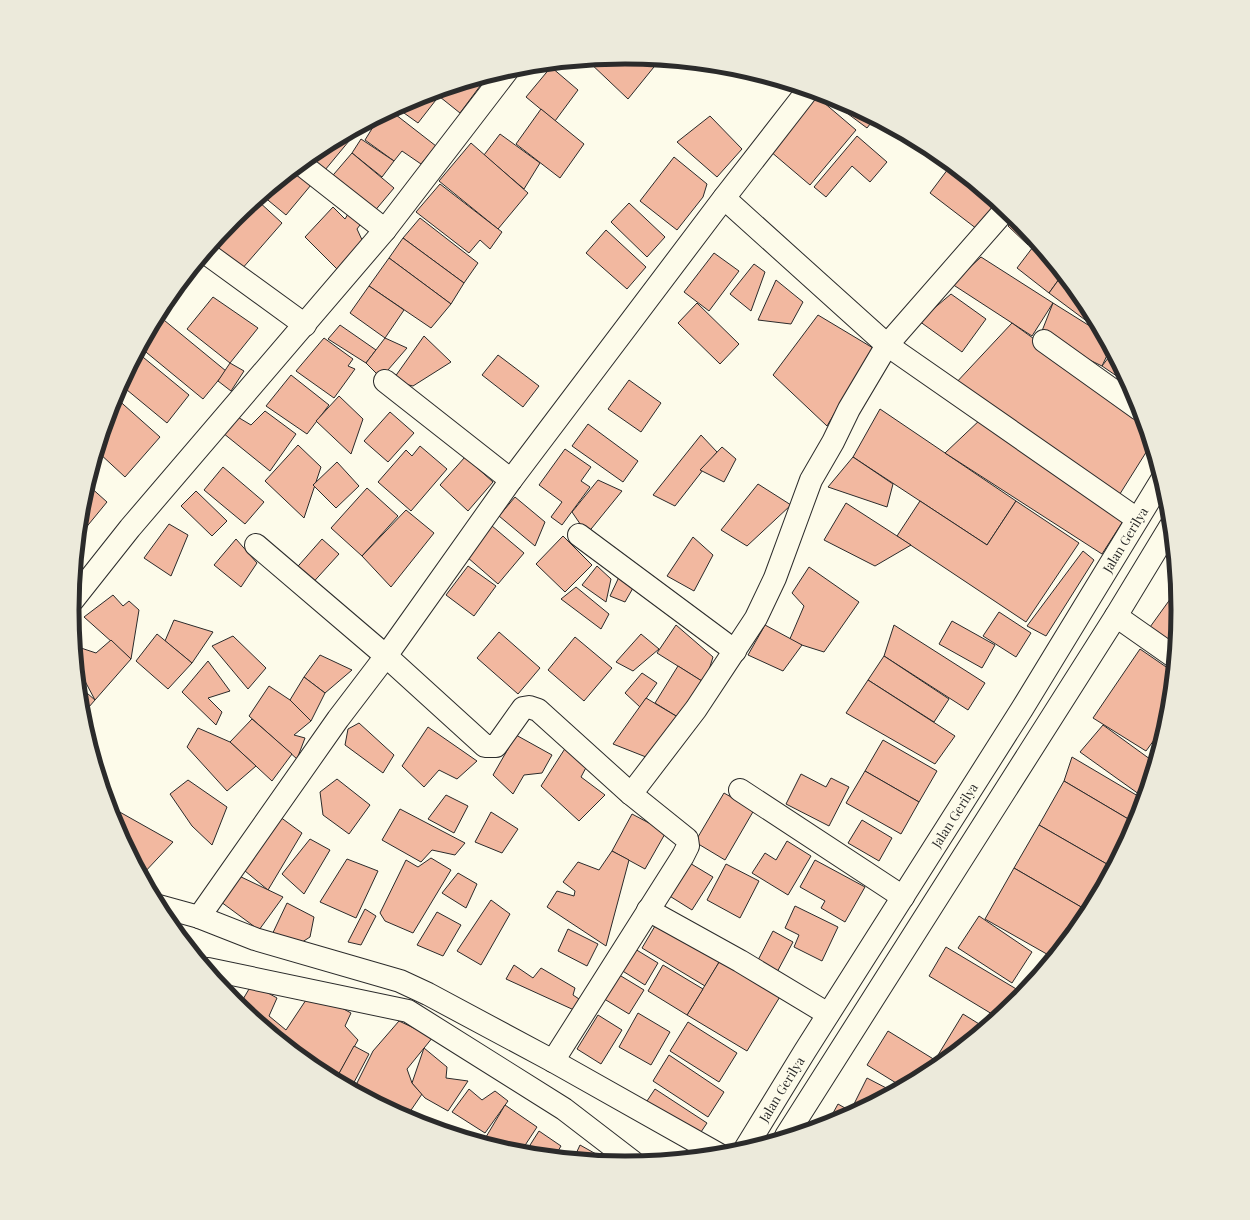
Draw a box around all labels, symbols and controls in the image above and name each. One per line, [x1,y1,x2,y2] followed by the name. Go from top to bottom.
[1098,503,1151,576] street label: Jalan Gerilya
[927,779,981,852] street label: Jalan Gerilya
[754,1053,808,1126] street label: Jalan Gerilya

